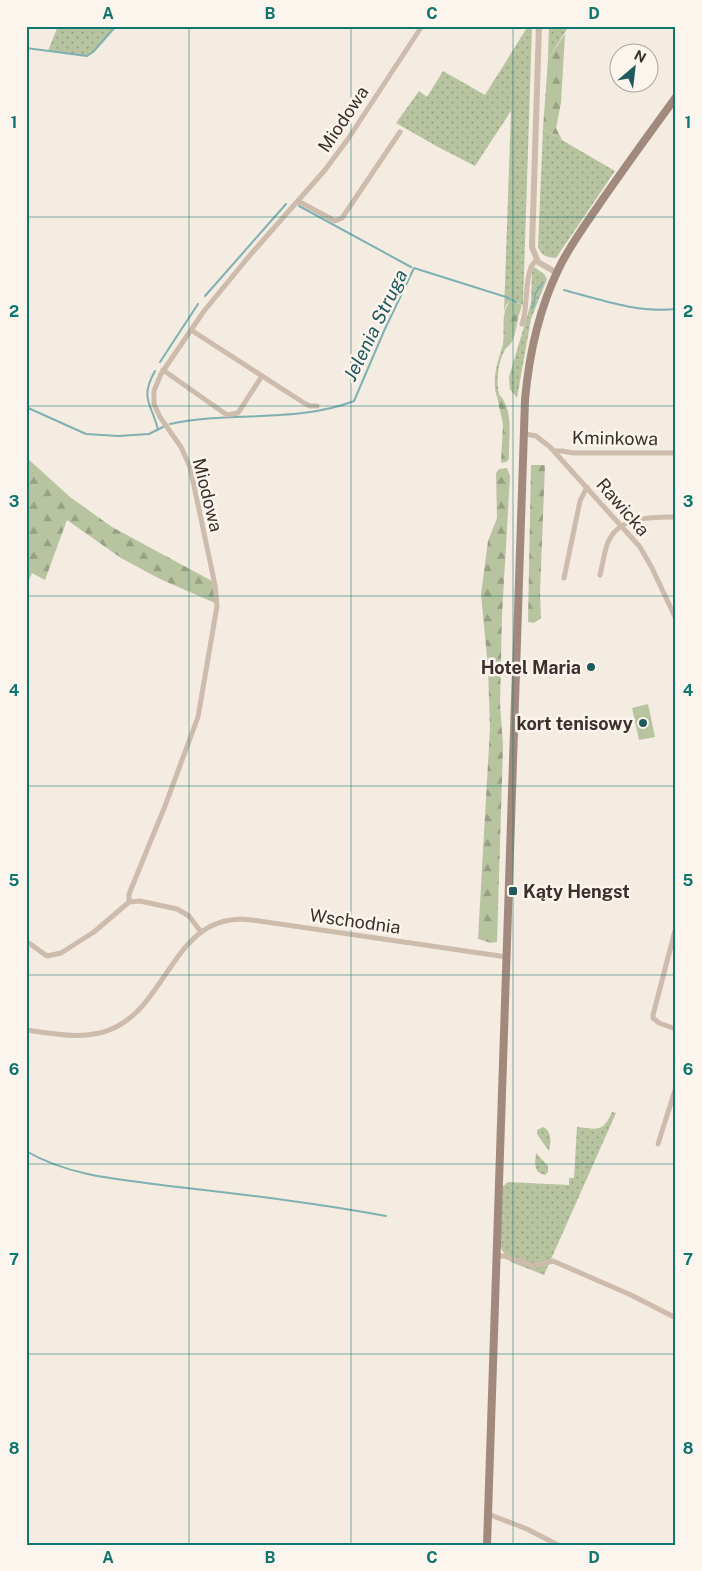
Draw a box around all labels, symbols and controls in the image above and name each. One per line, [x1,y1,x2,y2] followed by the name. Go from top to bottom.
[102,4,114,23] text: A
[265,4,276,23] text: B
[426,4,438,23] text: C
[588,4,600,23] text: D
[610,42,660,92] north arrow
[632,47,649,66] text: N
[313,82,373,156] street label: Miodowa
[11,113,17,132] text: 1
[685,113,691,132] text: 1
[339,266,411,384] water label: Jelenia Struga
[9,302,19,321] text: 2
[683,302,693,321] text: 2
[572,427,658,449] street label: Kminkowa
[189,456,227,534] street label: Miodowa
[592,474,654,540] street label: Rawicka
[9,492,19,511] text: 3
[683,492,693,511] text: 3
[481,657,581,678] place label: Hotel Maria
[585,661,597,673] marker: Hotel Maria
[9,681,20,700] text: 4
[683,681,694,700] text: 4
[516,713,633,734] place label: kort tenisowy
[637,717,649,729] marker: kort tenisowy
[9,871,20,890] text: 5
[683,871,694,890] text: 5
[523,881,630,902] place label: Kąty Hengst
[507,885,519,897] marker: Kąty Hengst
[308,904,402,938] street label: Wschodnia
[9,1060,19,1079] text: 6
[683,1060,693,1079] text: 6
[9,1250,19,1269] text: 7
[683,1250,693,1269] text: 7
[9,1439,20,1458] text: 8
[683,1439,694,1458] text: 8
[102,1548,114,1567] text: A
[265,1548,276,1567] text: B
[426,1548,438,1567] text: C
[588,1548,600,1567] text: D

